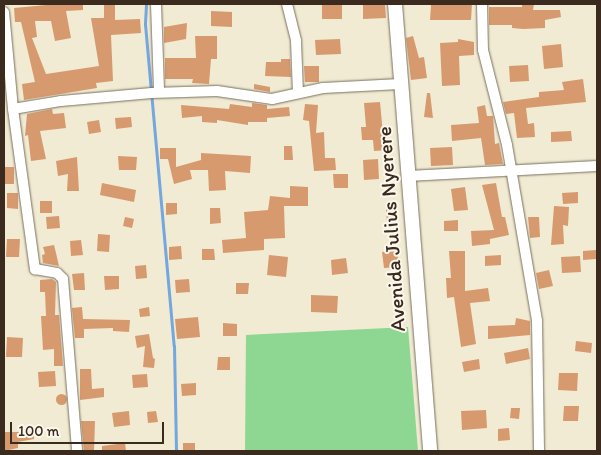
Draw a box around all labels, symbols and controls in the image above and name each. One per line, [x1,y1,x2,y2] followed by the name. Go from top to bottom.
[371,126,411,332] street label: Avenida Julius Nyerere
[12,412,166,444] scale bar
[18,422,59,440] text: 100 m

